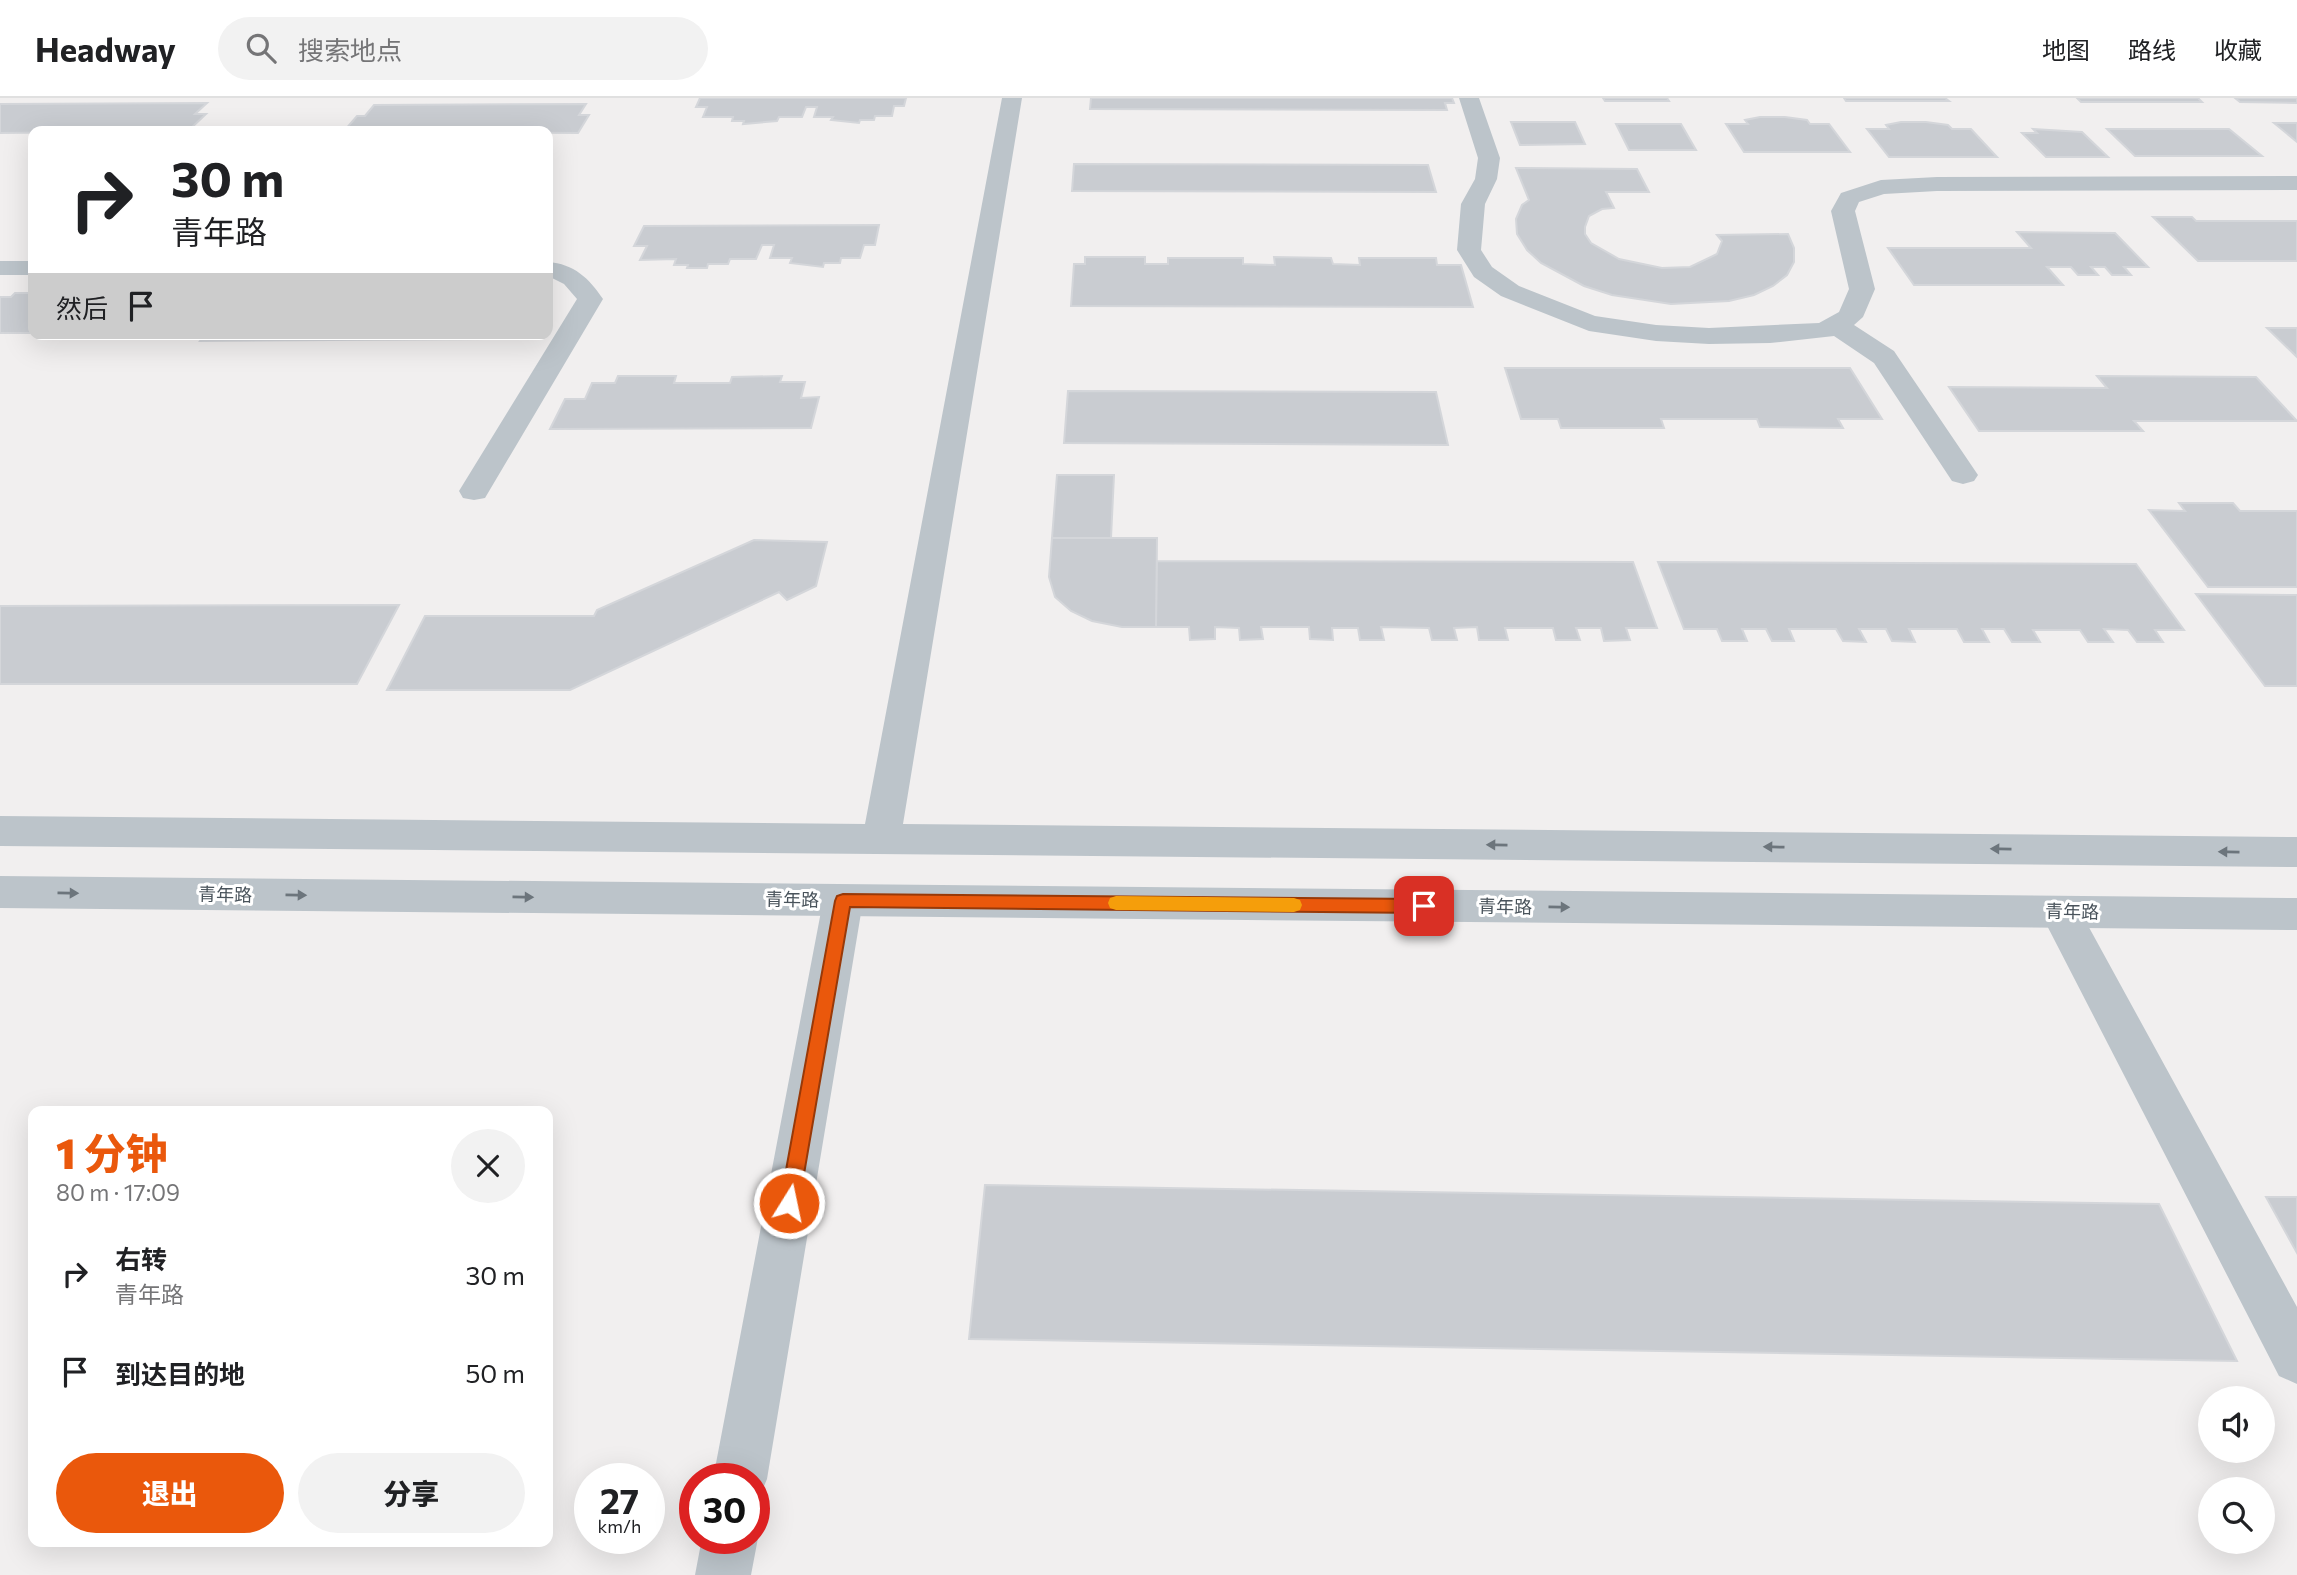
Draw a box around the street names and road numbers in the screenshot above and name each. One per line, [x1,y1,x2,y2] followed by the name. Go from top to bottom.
[198,883,252,905] street label: 青年路
[765,888,819,910] street label: 青年路
[1478,895,1532,917] street label: 青年路
[2045,900,2099,922] street label: 青年路

